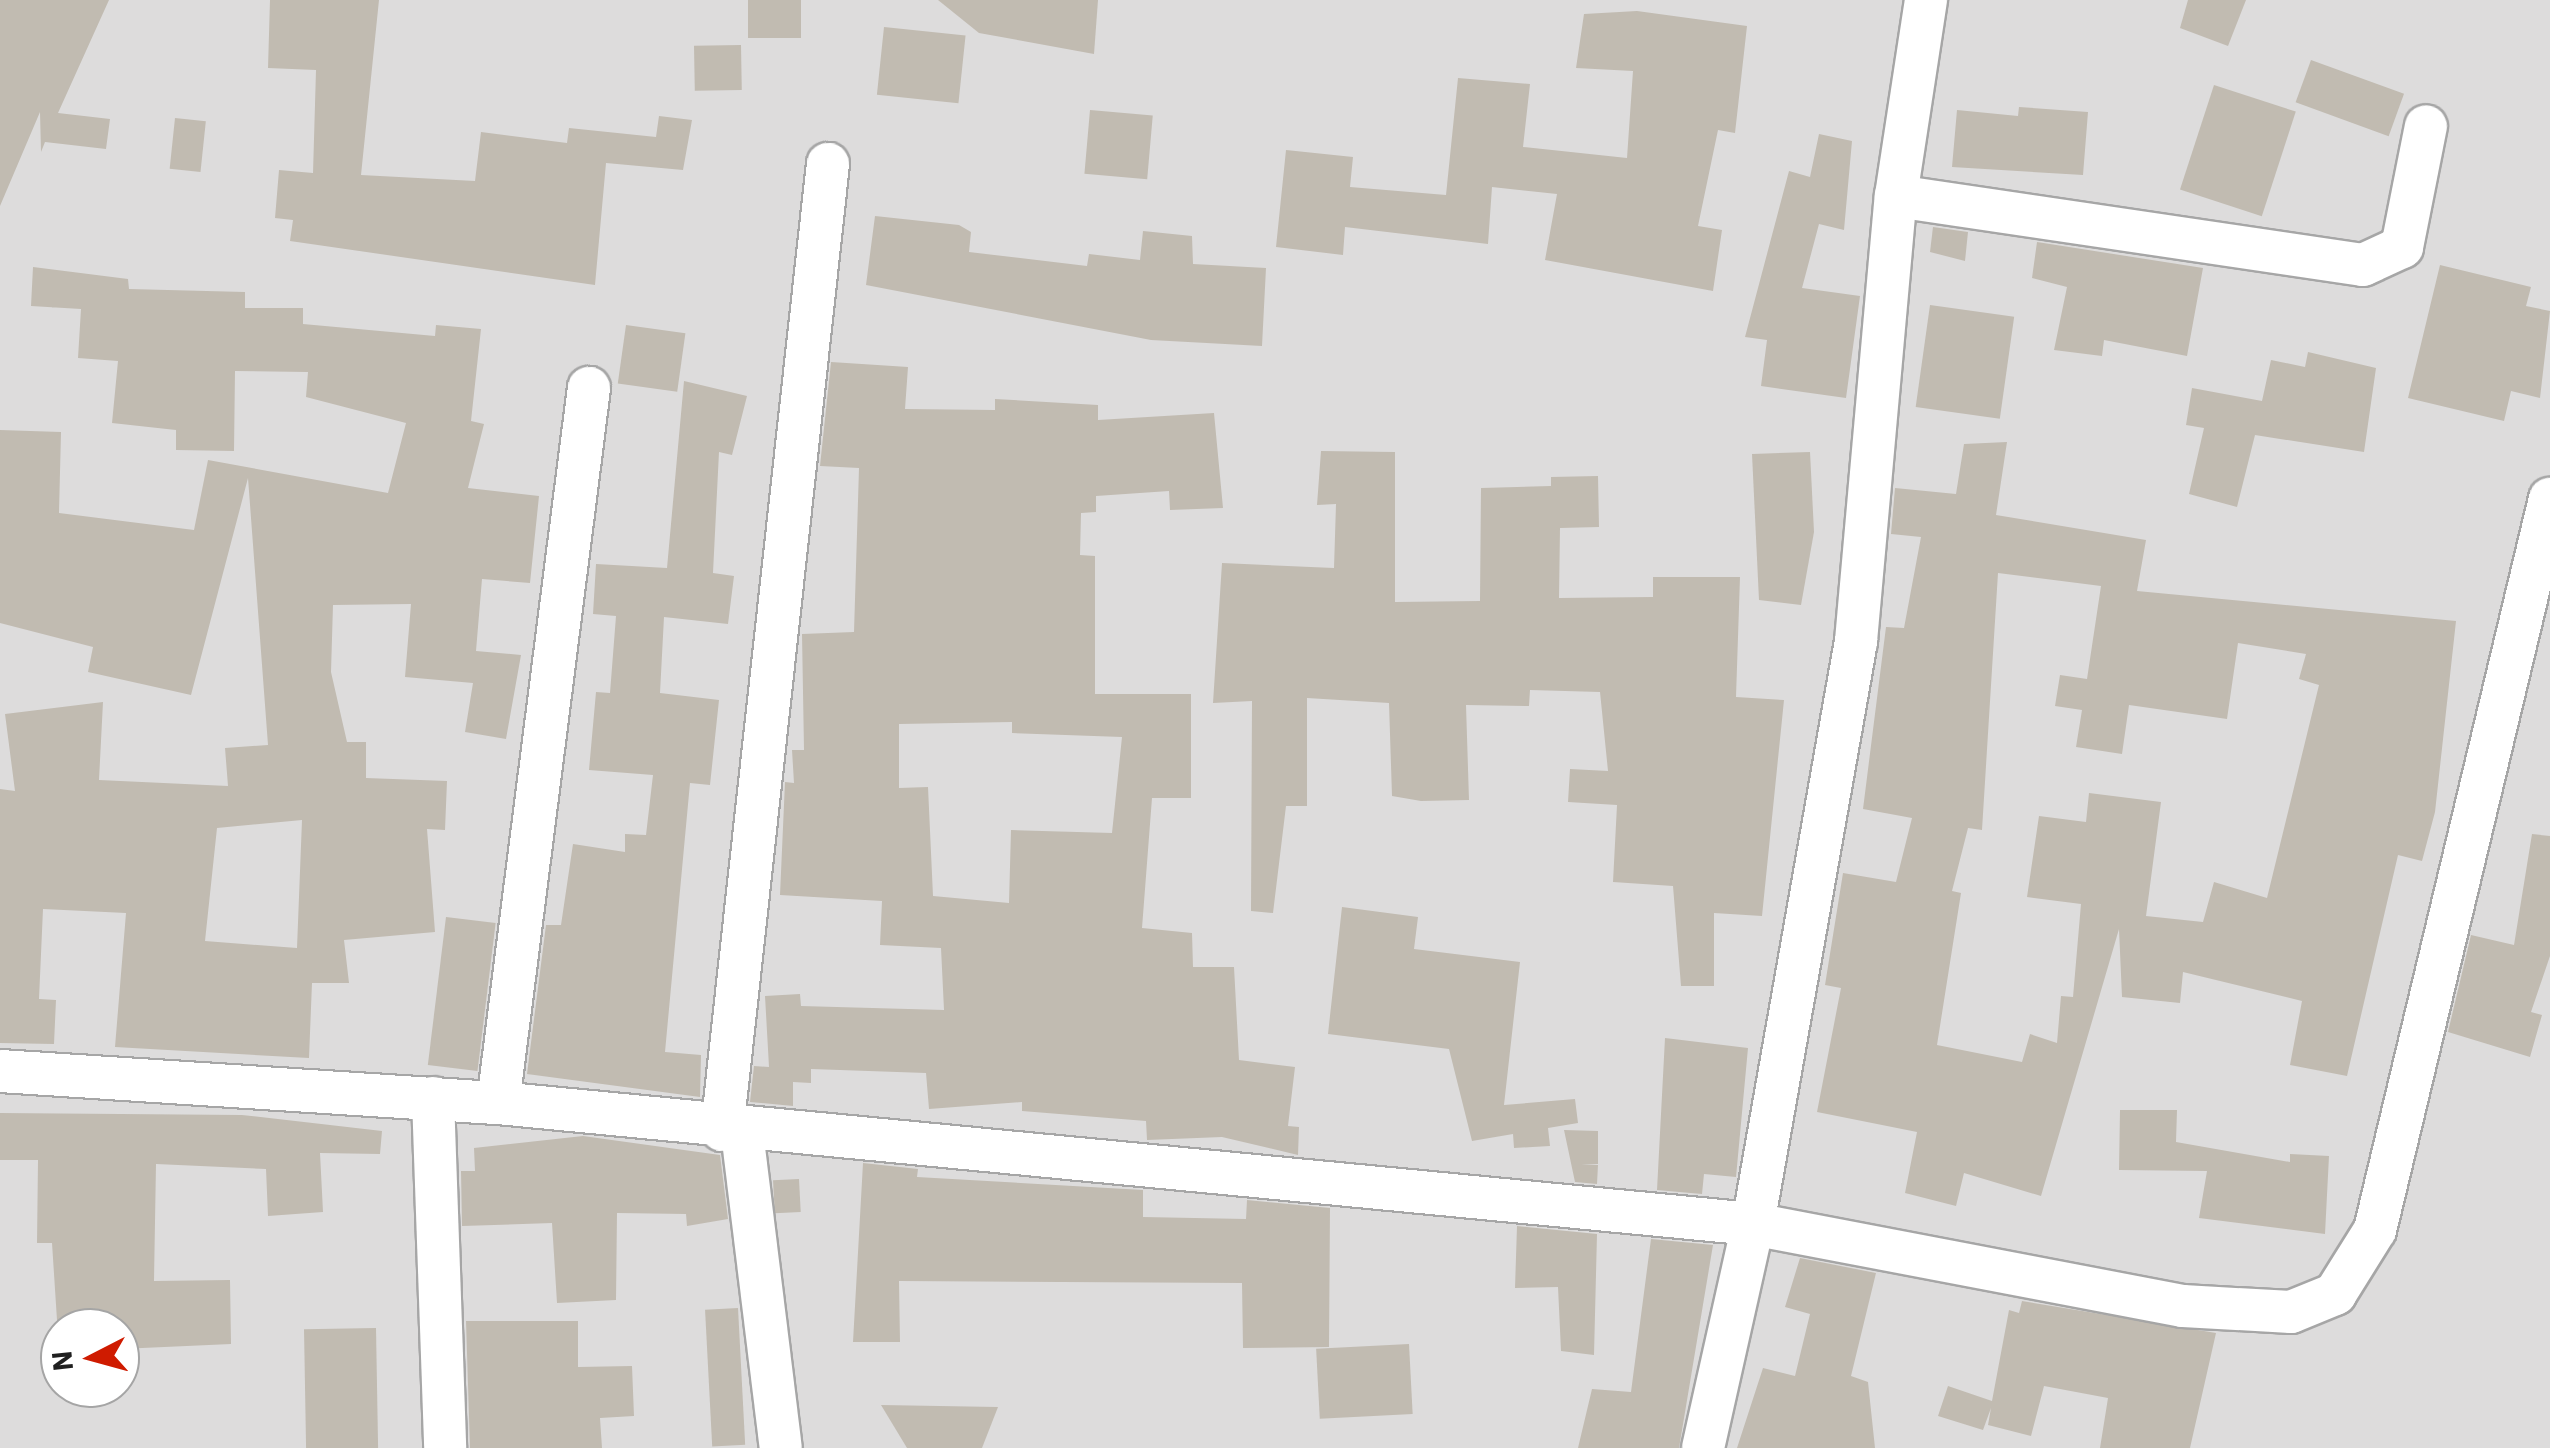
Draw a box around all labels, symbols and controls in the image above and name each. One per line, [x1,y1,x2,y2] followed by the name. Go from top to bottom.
[40,1308,140,1408] north arrow
[42,1349,81,1373] text: N

